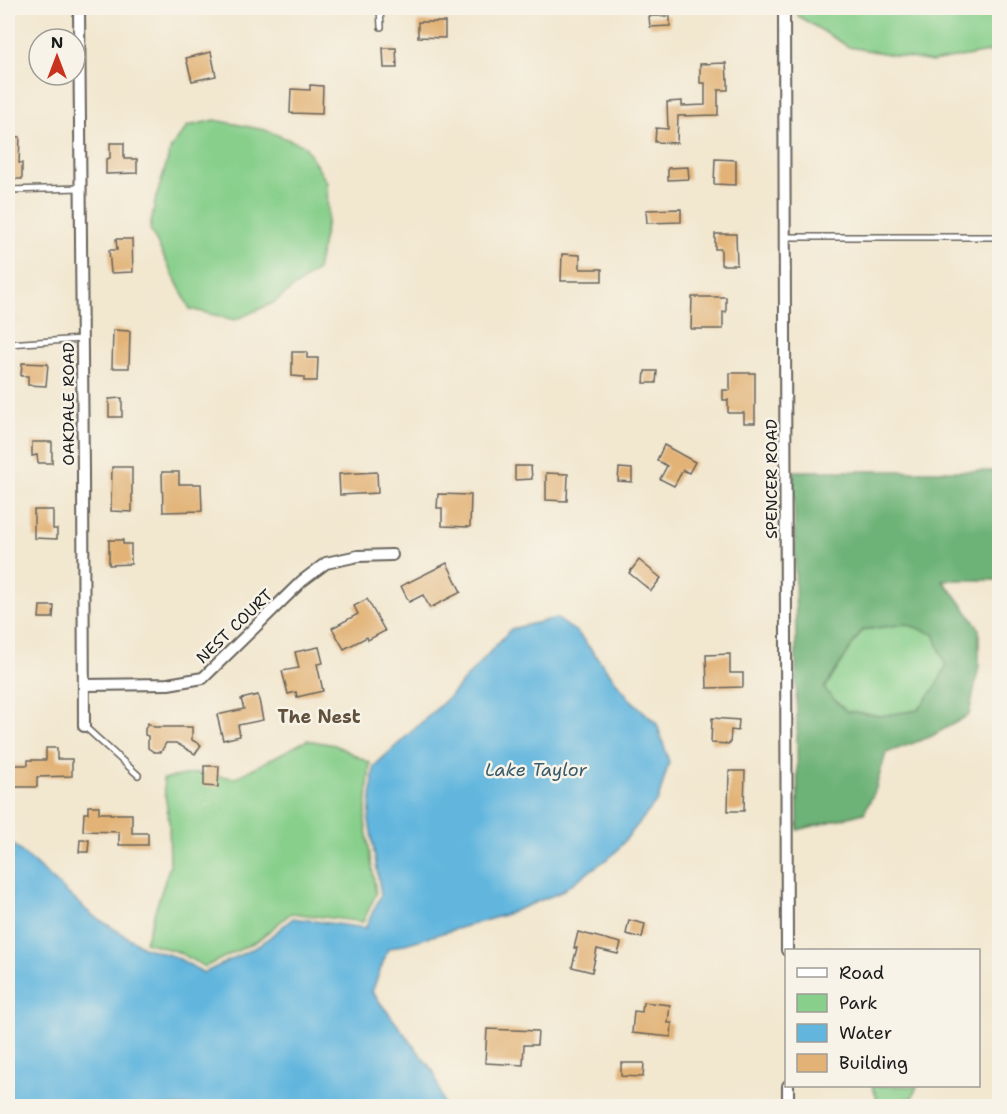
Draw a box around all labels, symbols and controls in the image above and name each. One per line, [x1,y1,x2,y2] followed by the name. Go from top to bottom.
[27,27,87,87] north arrow
[51,32,63,53] text: N
[58,342,79,466] street label: OAKDALE ROAD
[761,419,782,539] street label: SPENCER ROAD
[192,585,277,668] street label: NEST COURT
[277,705,361,729] district label: The Nest
[485,758,587,782] water label: Lake Taylor
[785,949,980,1087] legend
[839,961,884,985] text: Road
[839,991,878,1015] text: Park
[839,1021,892,1045] text: Water
[839,1051,908,1075] text: Building

